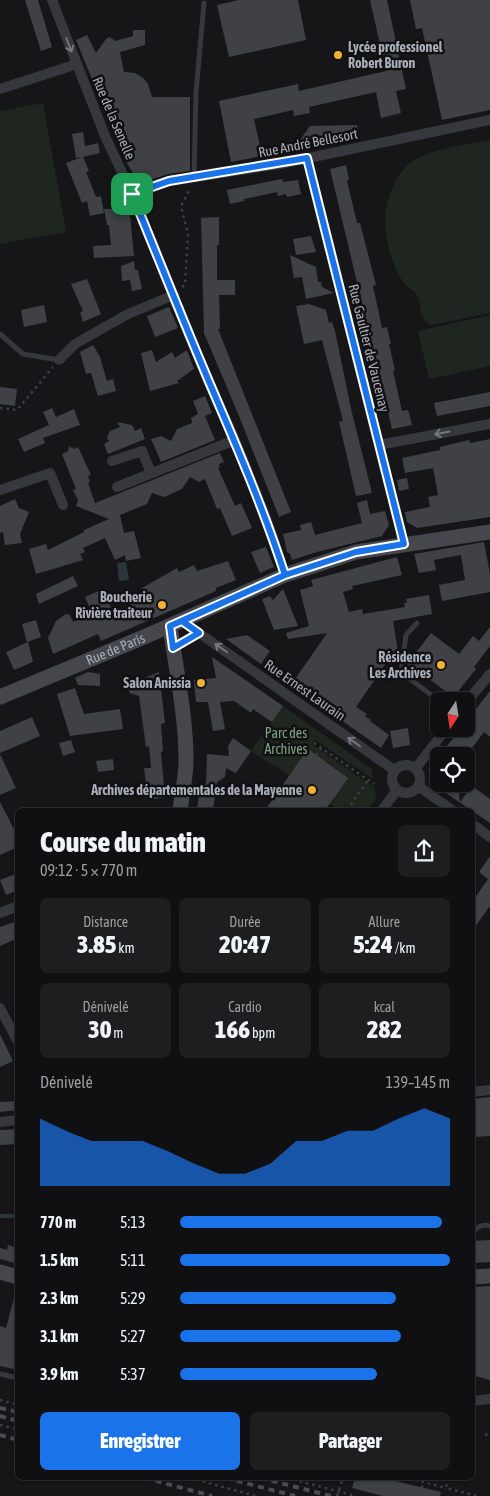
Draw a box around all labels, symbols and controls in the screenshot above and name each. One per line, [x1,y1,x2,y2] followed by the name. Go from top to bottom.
[66,38,75,53] one-way arrow
[348,39,443,71] place label: Lycée professionel Robert Buron
[332,49,344,61] marker: Lycée professionel Robert Buron
[89,74,139,162] street label: Rue de la Senelle
[257,126,359,160] street label: Rue André Bellesort
[111,173,153,215] pin
[118,180,146,208] icon: arrive
[345,282,393,414] street label: Rue Gaultier de Vaucenay
[435,429,451,438] one-way arrow
[75,589,153,621] place label: Boucherie Rivière traiteur
[156,599,168,611] marker: Boucherie Rivière traiteur
[84,630,147,668] street label: Rue de Paris
[215,643,229,654] one-way arrow
[369,649,431,681] place label: Résidence Les Archives
[261,656,349,724] street label: Rue Ernest Laurain
[435,659,447,671] marker: Résidence Les Archives
[123,675,191,691] place label: Salon Anissia
[195,677,207,689] marker: Salon Anissia
[430,692,475,738] north arrow
[430,692,475,792] map controls
[264,725,308,757] park label: Parc des Archives
[347,737,361,747] one-way arrow
[430,747,475,792] button: locate
[90,782,302,798] place label: Archives départementales de la Mayenne
[306,784,318,796] marker: Archives départementales de la Mayenne
[398,825,450,877] button: share
[40,826,206,858] text: Course du matin
[40,861,137,879] text: 09:12 · 5 × 770 m
[83,914,128,930] text: Distance
[229,914,261,930] text: Durée
[369,914,400,930] text: Allure
[77,930,116,958] text: 3.85
[219,930,271,958] text: 20:47
[353,930,393,958] text: 5:24
[116,940,135,956] text: km
[393,940,416,956] text: /km
[83,999,129,1015] text: Dénivelé
[228,999,262,1015] text: Cardio
[374,999,395,1015] text: kcal
[88,1015,111,1043] text: 30
[215,1015,250,1043] text: 166
[367,1015,402,1043] text: 282
[111,1025,123,1041] text: m
[250,1025,275,1041] text: bpm
[40,1073,93,1091] text: Dénivelé
[386,1073,450,1091] text: 139–145 m
[40,1213,76,1231] text: 770 m
[120,1213,145,1231] text: 5:13
[40,1251,79,1269] text: 1.5 km
[120,1251,145,1269] text: 5:11
[40,1289,79,1307] text: 2.3 km
[120,1289,145,1307] text: 5:29
[40,1327,79,1345] text: 3.1 km
[120,1327,145,1345] text: 5:27
[40,1365,79,1383] text: 3.9 km
[120,1365,145,1383] text: 5:37
[40,1412,240,1470] button: Enregistrer
[250,1412,450,1470] button: Partager

